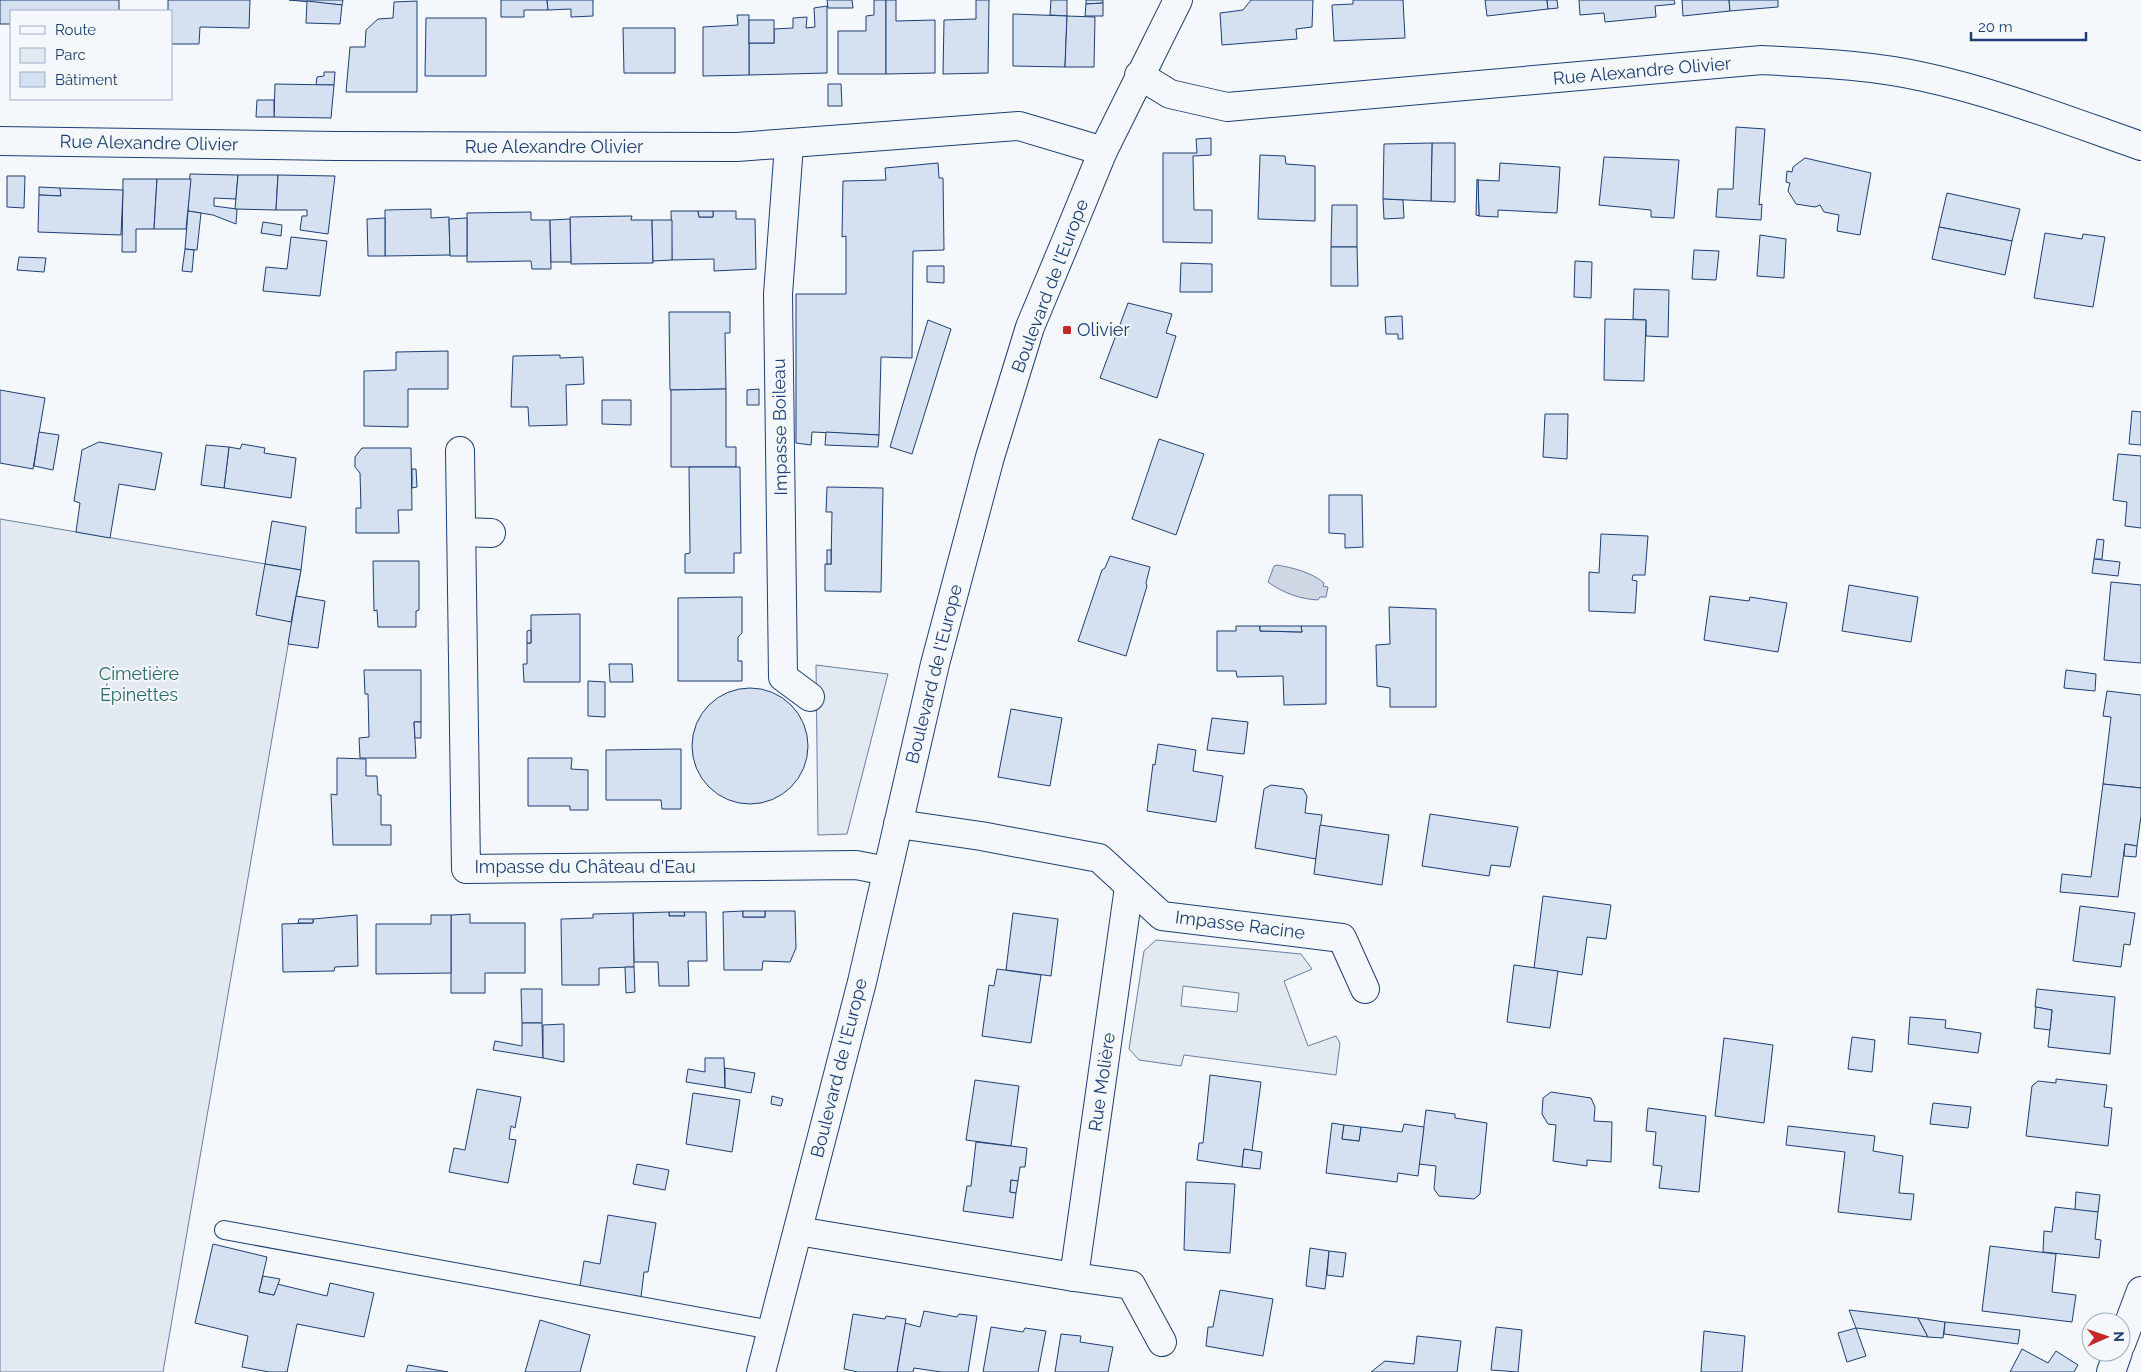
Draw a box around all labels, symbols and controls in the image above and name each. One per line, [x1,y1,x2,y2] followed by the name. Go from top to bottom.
[10,10,172,100] legend
[1971,10,2086,42] scale bar
[1978,18,2013,36] text: 20 m
[55,21,96,39] text: Route
[55,46,86,64] text: Parc
[1552,52,1733,89] street label: Rue Alexandre Olivier
[55,71,118,89] text: Bâtiment
[60,130,239,155] street label: Rue Alexandre Olivier
[465,136,644,157] street label: Rue Alexandre Olivier
[1007,196,1092,375] street label: Boulevard de l'Europe
[1077,319,1130,340] place label: Olivier
[1061,324,1073,336] marker: Olivier
[768,358,791,496] street label: Impasse Boileau
[901,582,966,766] street label: Boulevard de l'Europe
[99,663,180,705] park label: Cimetière Épinettes
[474,856,696,877] street label: Impasse du Château d'Eau
[1174,906,1307,943] street label: Impasse Racine
[806,976,871,1160] street label: Boulevard de l'Europe
[1084,1031,1119,1133] street label: Rue Molière
[2081,1312,2131,1362] north arrow
[2111,1331,2127,1342] text: N

